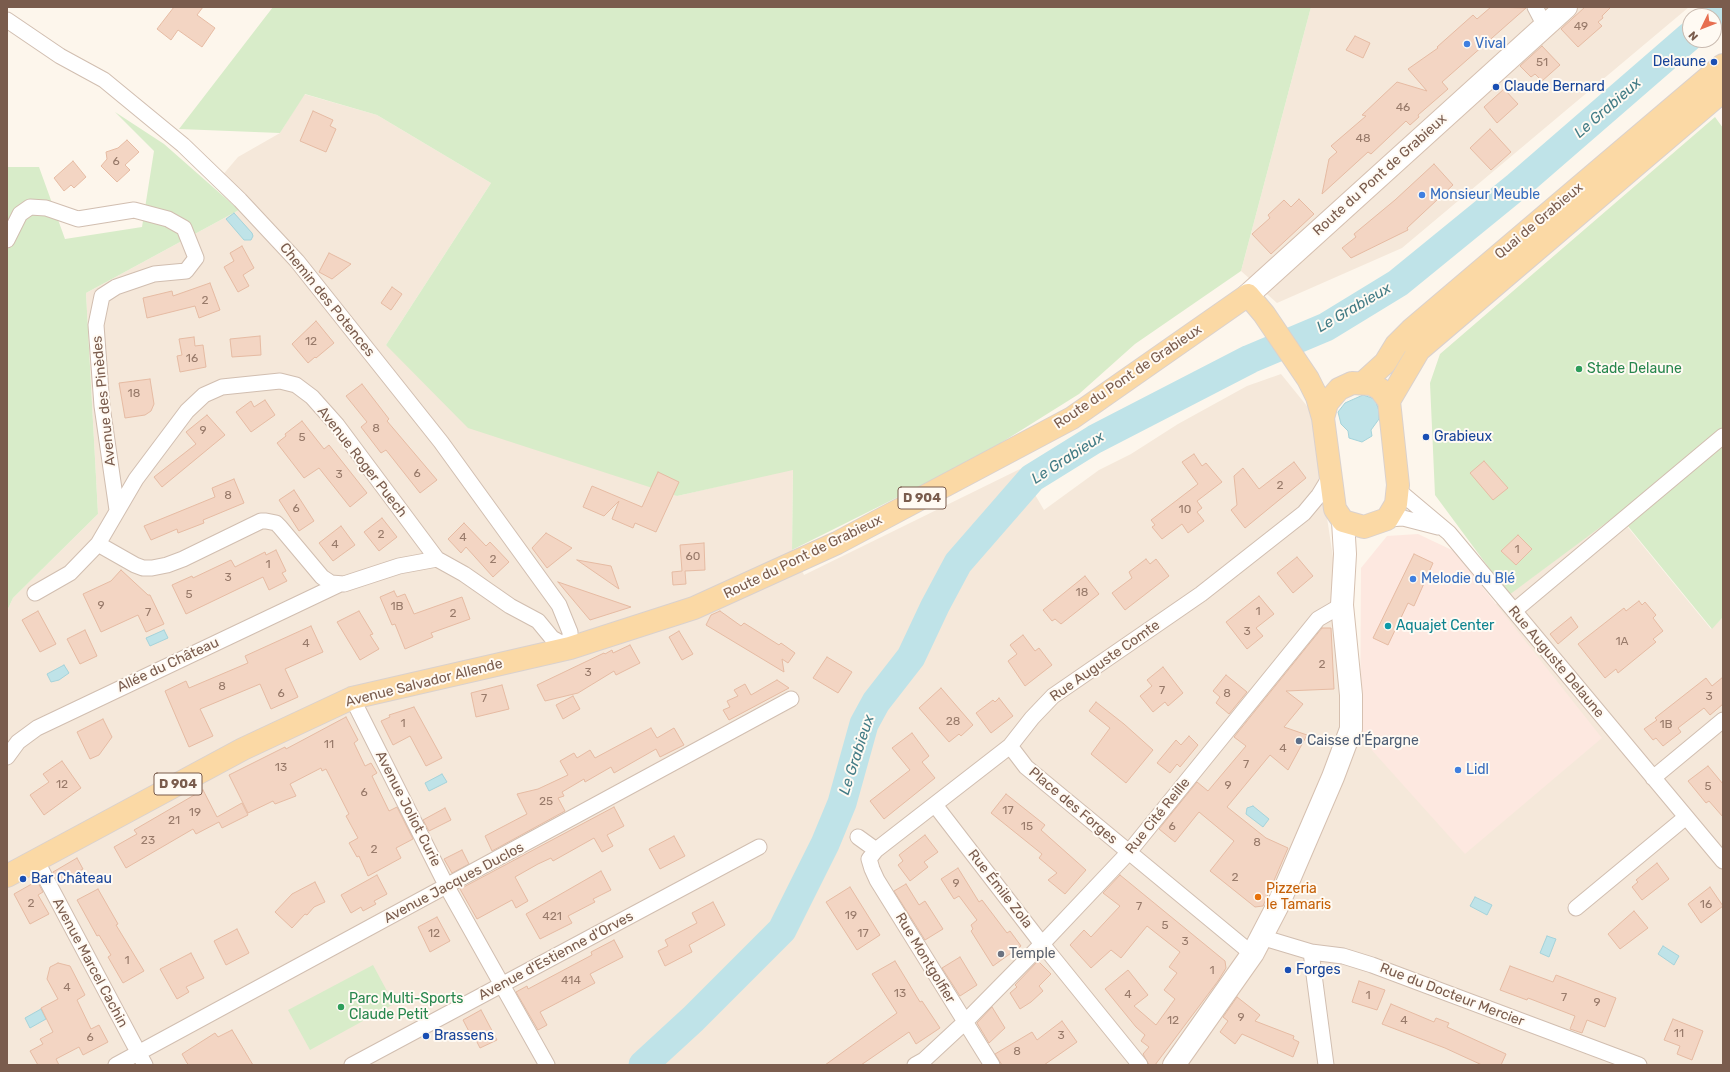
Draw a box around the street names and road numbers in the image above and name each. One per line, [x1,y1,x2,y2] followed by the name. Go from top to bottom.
[1310,110,1450,240] street label: Route du Pont de Grabieux
[1491,179,1587,263] street label: Quai de Grabieux
[276,240,378,360] street label: Chemin des Potences
[1051,321,1205,433] street label: Route du Pont de Grabieux
[89,335,119,467] street label: Avenue des Pinèdes
[314,403,410,521] street label: Avenue Roger Puech
[898,487,946,509] road number: D 904
[721,511,885,603] street label: Route du Pont de Grabieux
[1504,603,1608,721] street label: Rue Auguste Delaune
[1047,617,1163,705] street label: Rue Auguste Comte
[114,634,222,696] street label: Allée du Château
[344,655,504,711] street label: Avenue Salvador Allende
[372,748,444,870] street label: Avenue Joliot Curie
[1025,764,1121,848] street label: Place des Forges
[154,773,202,795] road number: D 904
[1122,774,1194,858] street label: Rue Cité Reille
[381,839,527,927] street label: Avenue Jacques Duclos
[964,846,1036,932] street label: Rue Émile Zola
[49,895,131,1031] street label: Avenue Marcel Cachin
[476,908,636,1004] street label: Avenue d'Estienne d'Orves
[891,910,959,1006] street label: Rue Montgolfier
[1377,960,1527,1030] street label: Rue du Docteur Mercier

